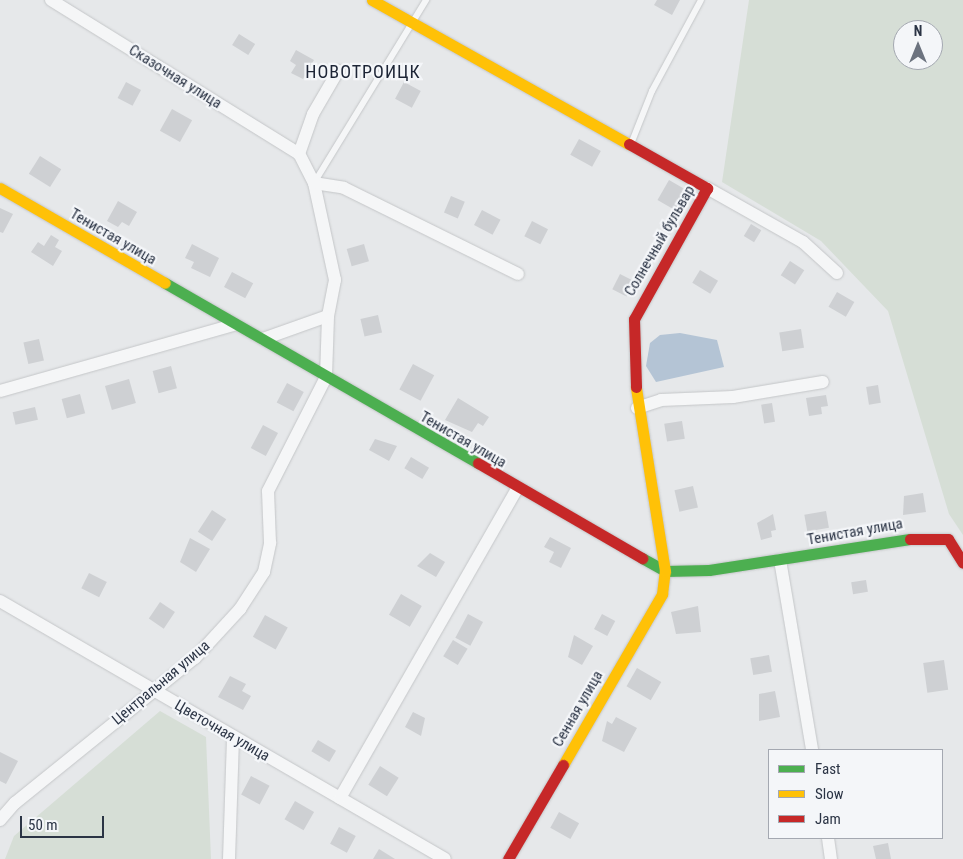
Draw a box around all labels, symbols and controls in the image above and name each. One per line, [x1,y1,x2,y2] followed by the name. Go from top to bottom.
[893,20,943,70] north arrow
[914,23,922,39] text: N
[125,41,225,113] street label: Сказочная улица
[304,61,422,83] district label: НОВОТРОИЦК
[621,183,699,299] street label: Солнечный бульвар
[67,205,159,269] street label: Тенистая улица
[417,408,509,472] street label: Тенистая улица
[806,515,904,549] street label: Тенистая улица
[109,637,213,729] street label: Центральная улица
[549,668,607,750] street label: Сенная улица
[171,697,273,765] street label: Цветочная улица
[768,749,943,839] legend
[815,760,840,778] text: Fast
[815,785,844,803] text: Slow
[22,806,106,838] scale bar
[815,810,841,828] text: Jam
[28,816,58,834] text: 50 m

